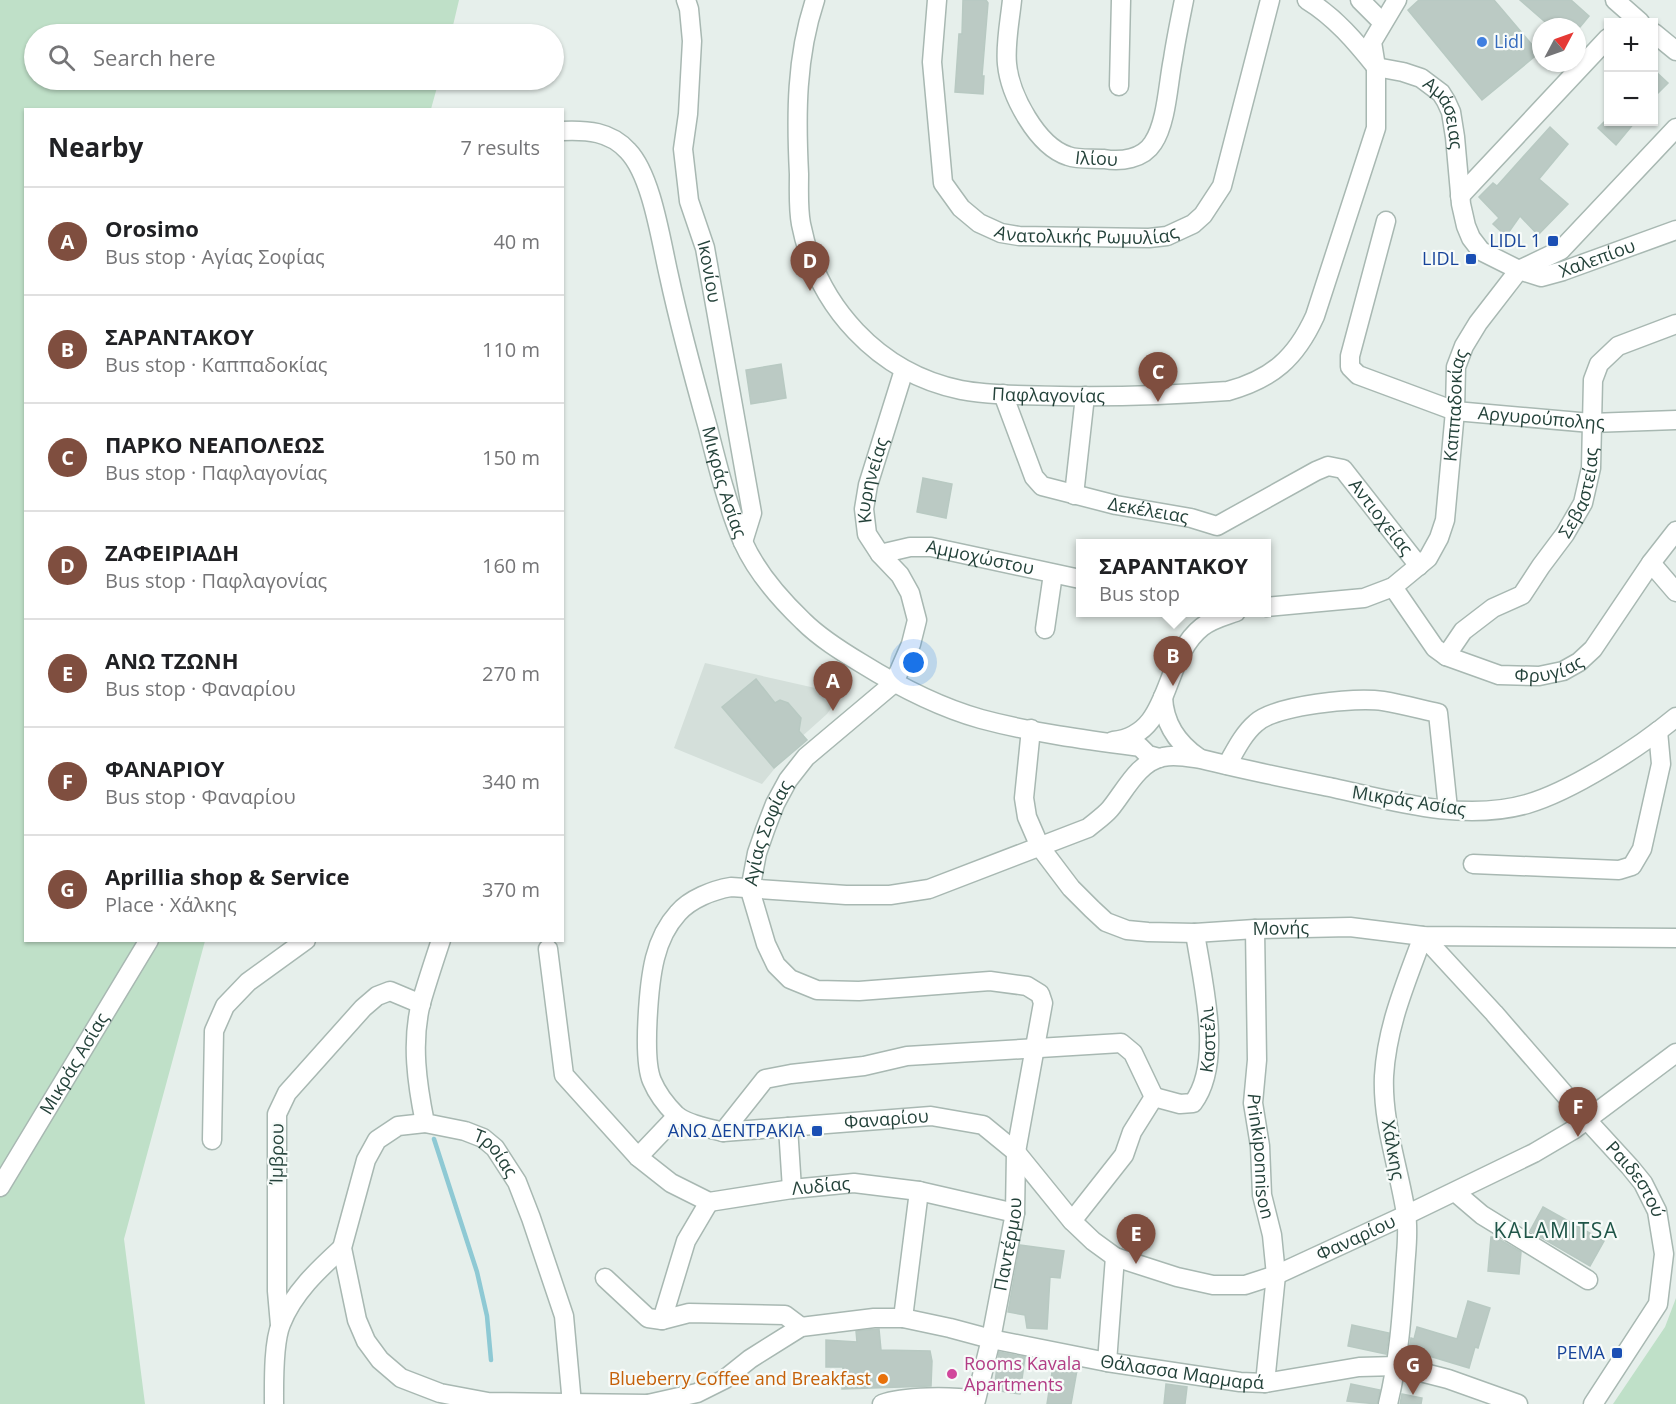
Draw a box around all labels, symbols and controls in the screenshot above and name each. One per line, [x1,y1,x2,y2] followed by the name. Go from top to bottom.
[1532,18,1586,72] north arrow
[1604,18,1658,126] map controls
[1604,18,1658,72] button: +
[24,24,564,90] search box
[1494,29,1524,53] place label: Lidl
[1475,35,1489,49] marker: Lidl
[45,41,78,74] icon: search
[93,42,216,72] text: Search here
[1419,71,1469,151] street label: Αμάσειας
[1604,72,1658,126] button: −
[48,129,143,165] text: Nearby
[460,134,540,161] text: 7 results
[1074,145,1118,171] street label: Ιλίου
[105,213,199,243] text: Orosimo
[991,219,1182,249] street label: Ανατολικής Ρωμυλίας
[61,228,74,255] text: A
[493,228,540,255] text: 40 m
[1489,228,1541,252] place label: LIDL 1
[1556,233,1638,282] street label: Χαλεπίου
[1546,234,1560,248] marker: LIDL 1
[692,237,727,304] street label: Ικονίου
[790,242,830,291] pin: D
[105,243,325,270] text: Bus stop · Αγίας Σοφίας
[1422,246,1459,270] place label: LIDL
[1464,252,1478,266] marker: LIDL
[105,321,254,351] text: ΣΑΡΑΝΤΑΚΟΥ
[61,336,74,363] text: B
[482,336,540,363] text: 110 m
[1437,345,1473,463] street label: Καππαδοκίας
[105,351,327,378] text: Bus stop · Καππαδοκίας
[1138,352,1178,402] pin: C
[991,381,1105,407] street label: Παφλαγονίας
[1477,400,1605,434] street label: Αργυρούπολης
[697,424,753,542] street label: Μικράς Ασίας
[105,429,324,459] text: ΠΑΡΚΟ ΝΕΑΠΟΛΕΩΣ
[851,434,893,525] street label: Κυρηνείας
[61,444,74,471] text: C
[482,444,540,471] text: 150 m
[1552,447,1602,542] street label: Σεβαστείας
[105,459,327,486] text: Bus stop · Παφλαγονίας
[1344,473,1419,560] street label: Αντιοχείας
[1106,491,1191,528] street label: Δεκέλειας
[924,533,1036,580] street label: Αμμοχώστου
[105,537,239,567] text: ΖΑΦΕΙΡΙΑΔΗ
[1076,539,1271,617] popup
[1099,550,1248,580] text: ΣΑΡΑΝΤΑΚΟΥ
[60,552,75,579] text: D
[482,552,540,579] text: 160 m
[105,567,327,594] text: Bus stop · Παφλαγονίας
[1099,580,1180,607] text: Bus stop
[1154,636,1192,686] pin: B
[105,645,239,675] text: ΑΝΩ ΤΖΩΝΗ
[899,648,928,677] your location
[1514,649,1588,687] street label: Φρυγίας
[62,660,73,687] text: E
[482,660,540,687] text: 270 m
[814,662,852,711] pin: A
[105,675,296,702] text: Bus stop · Φαναρίου
[105,753,225,783] text: ΦΑΝΑΡΙΟΥ
[62,768,73,795] text: F
[482,768,540,795] text: 340 m
[738,775,797,888] street label: Αγίας Σοφίας
[1350,779,1468,821] street label: Μικράς Ασίας
[105,783,296,810] text: Bus stop · Φαναρίου
[105,861,349,891] text: Aprillia shop & Service
[60,876,75,903] text: G
[482,876,540,903] text: 370 m
[105,891,237,918] text: Place · Χάλκης
[1252,915,1310,940] street label: Μονής
[1193,1006,1220,1074] street label: Καστέλι
[34,1007,114,1119] street label: Μικράς Ασίας
[1558,1088,1598,1137] pin: F
[1242,1092,1281,1221] street label: Prinkiponnison
[843,1103,930,1134] street label: Φαναρίου
[668,1118,806,1142] place label: ΑΝΩ ΔΕΝΤΡΑΚΙΑ
[1377,1118,1411,1182] street label: Χάλκης
[263,1123,289,1186] street label: Ίμβρου
[471,1123,524,1182] street label: Τροίας
[810,1124,824,1138] marker: ΑΝΩ ΔΕΝΤΡΑΚΙΑ
[1601,1135,1671,1219] street label: Ραιδεστού
[791,1170,851,1200] street label: Λυδίας
[987,1197,1027,1293] street label: Παντέρμου
[1312,1208,1399,1266] street label: Φαναρίου
[1116,1214,1156,1264] pin: E
[1494,1216,1619,1244] district label: KALAMITSA
[1557,1340,1606,1364] place label: ΡΕΜΑ
[1394,1346,1432,1395] pin: G
[1610,1346,1624,1360] marker: ΡΕΜΑ
[1099,1348,1265,1394] street label: Θάλασσα Μαρμαρά
[964,1351,1081,1396] place label: Rooms Kavala Apartments
[609,1366,871,1390] place label: Blueberry Coffee and Breakfast
[945,1367,959,1381] marker: Rooms Kavala Apartments
[876,1372,890,1386] marker: Blueberry Coffee and Breakfast

